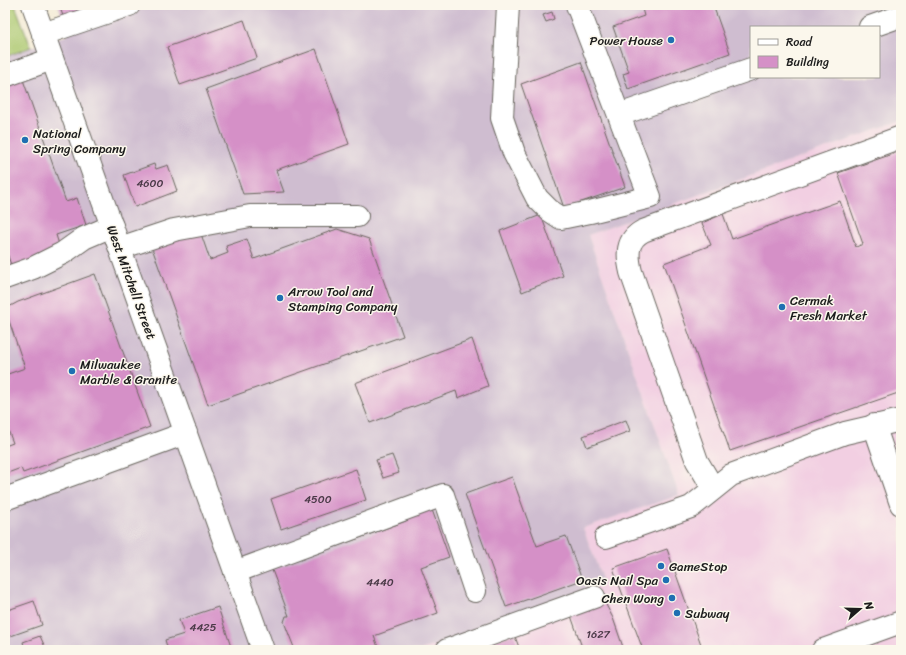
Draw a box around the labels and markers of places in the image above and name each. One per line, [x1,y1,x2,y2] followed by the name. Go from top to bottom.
[590,29,663,52] place label: Power House
[666,35,676,45] marker: Power House
[33,122,126,160] place label: National Spring Company
[20,135,30,145] marker: National Spring Company
[287,280,398,318] place label: Arrow Tool and Stamping Company
[790,289,867,327] place label: Cermak Fresh Market
[275,293,285,303] marker: Arrow Tool and Stamping Company
[777,302,787,312] marker: Cermak Fresh Market
[80,353,178,391] place label: Milwaukee Marble & Granite
[67,366,77,376] marker: Milwaukee Marble & Granite
[669,555,728,578] place label: GameStop
[656,561,666,571] marker: GameStop
[576,569,658,592] place label: Oasis Nail Spa
[661,575,671,585] marker: Oasis Nail Spa
[602,587,664,610] place label: Chen Wong
[667,593,677,603] marker: Chen Wong
[685,602,730,625] place label: Subway
[672,608,682,618] marker: Subway

